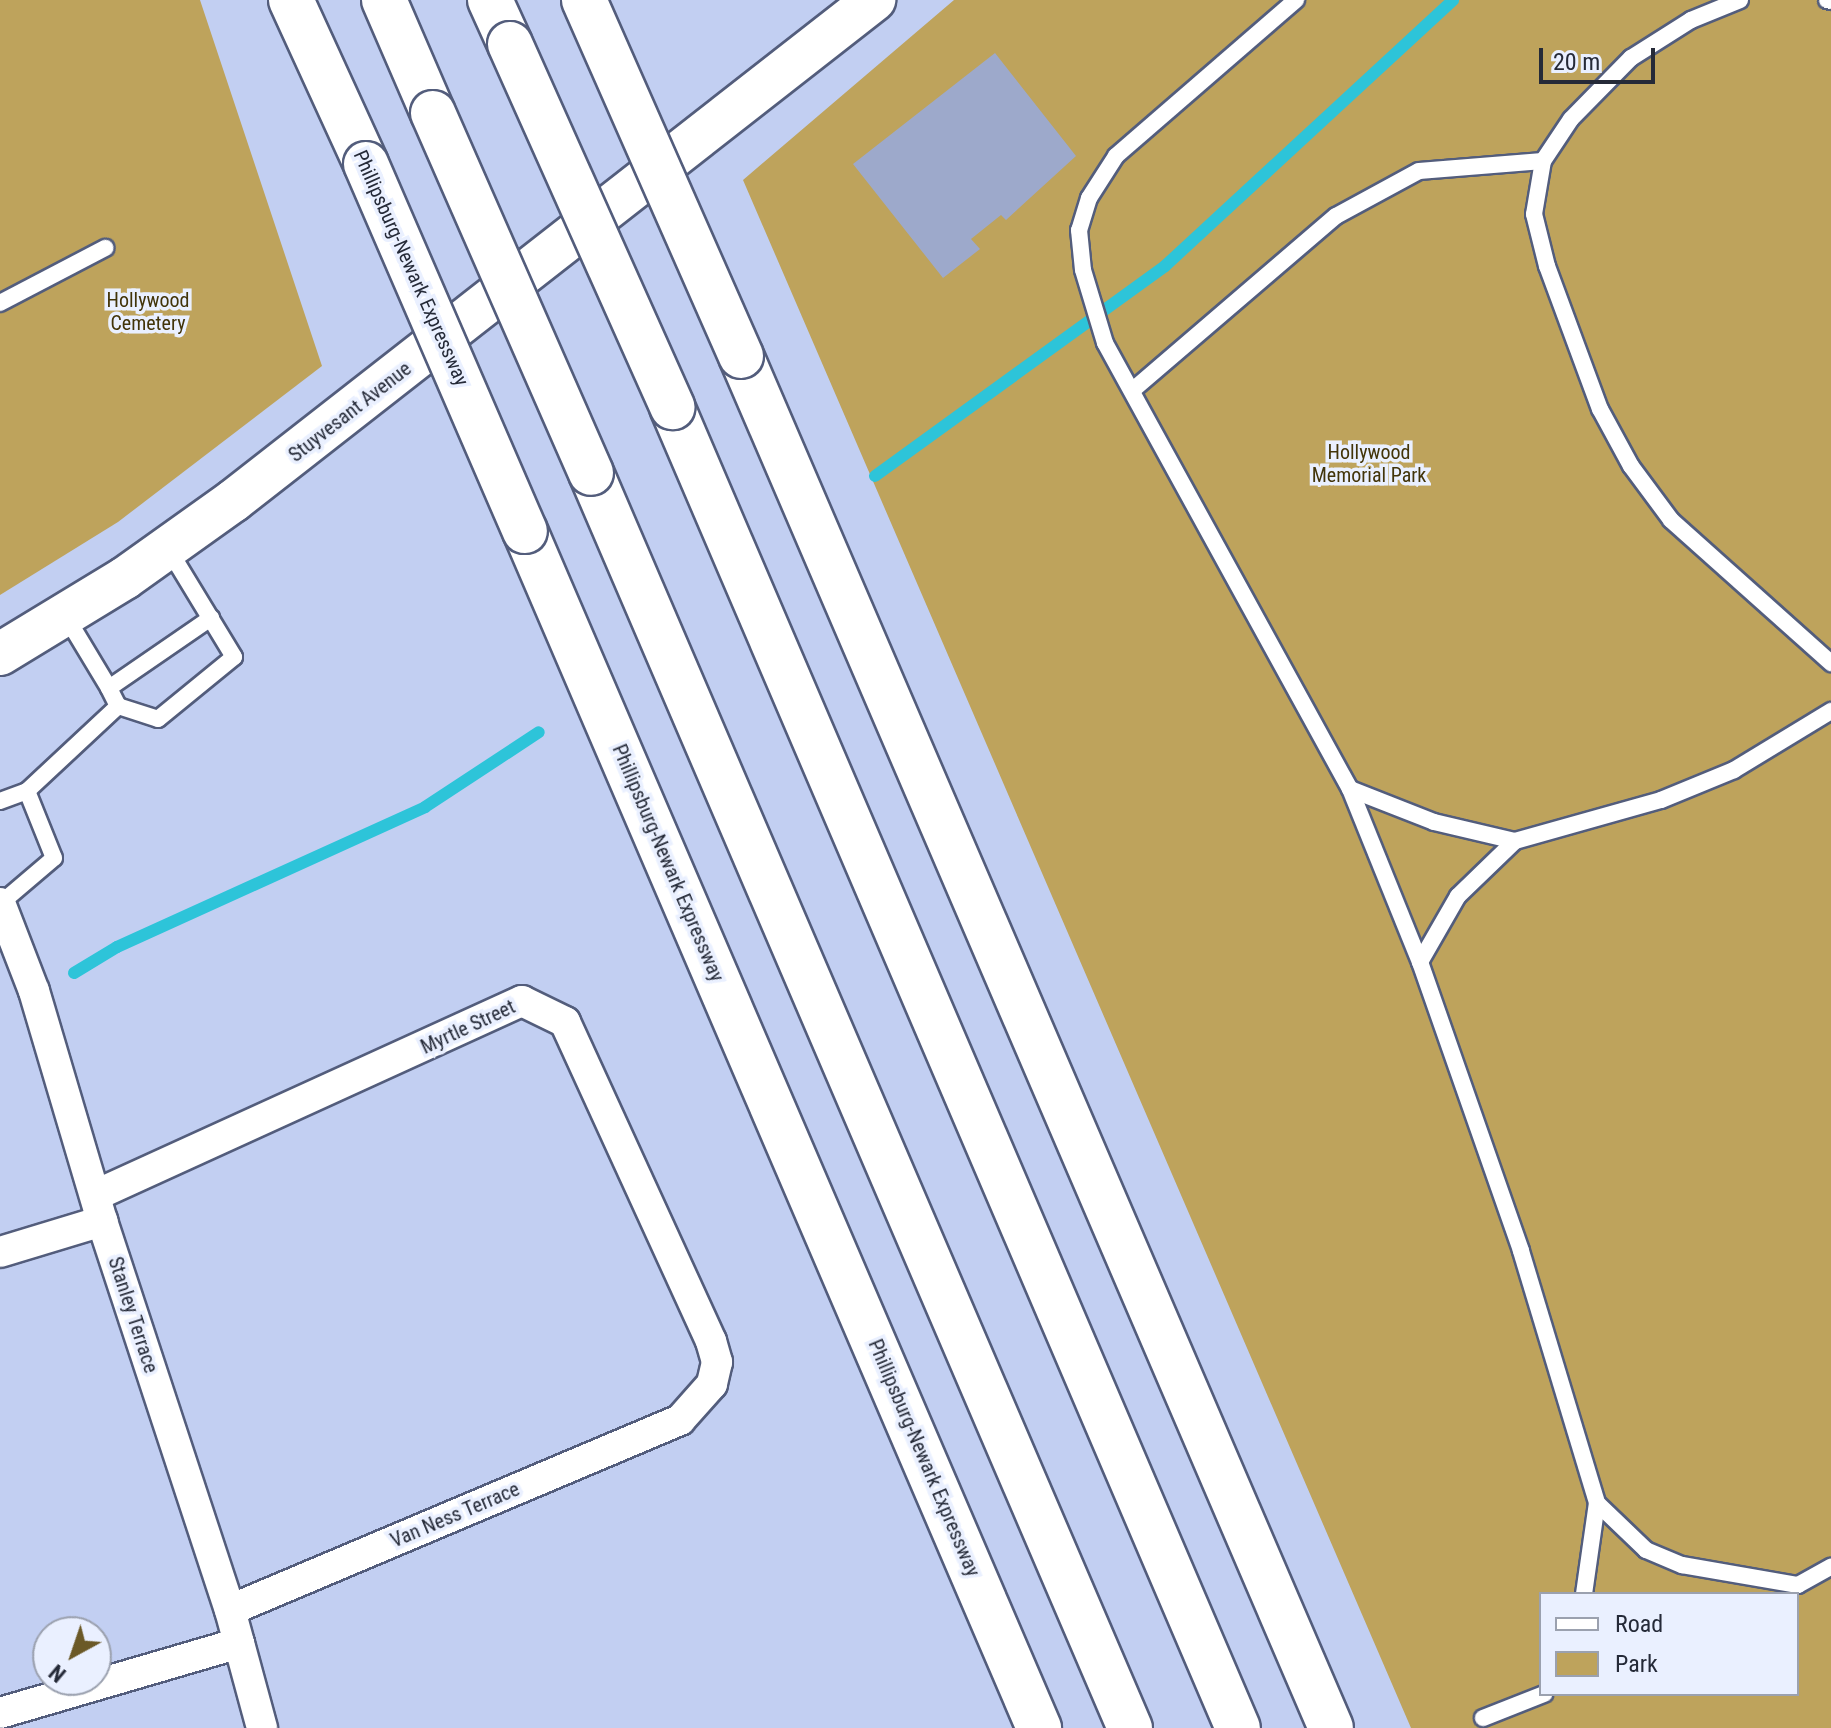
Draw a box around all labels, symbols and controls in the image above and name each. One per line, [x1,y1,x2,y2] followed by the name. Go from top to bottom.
[1543,32,1659,82] scale bar
[1553,48,1600,76] text: 20 m
[348,147,474,389] street label: Phillipsburg-Newark Expressway
[107,289,189,336] park label: Hollywood Cemetery
[284,357,416,467] street label: Stuyvesant Avenue
[1312,440,1426,487] park label: Hollywood Memorial Park
[607,741,729,985] street label: Phillipsburg-Newark Expressway
[417,995,519,1059] street label: Myrtle Street
[103,1254,163,1376] street label: Stanley Terrace
[863,1336,985,1580] street label: Phillipsburg-Newark Expressway
[387,1477,523,1553] street label: Van Ness Terrace
[1539,1592,1799,1696] legend
[1615,1610,1663,1638] text: Road
[32,1616,112,1696] north arrow
[1615,1650,1658,1678] text: Park
[44,1659,71,1687] text: N

